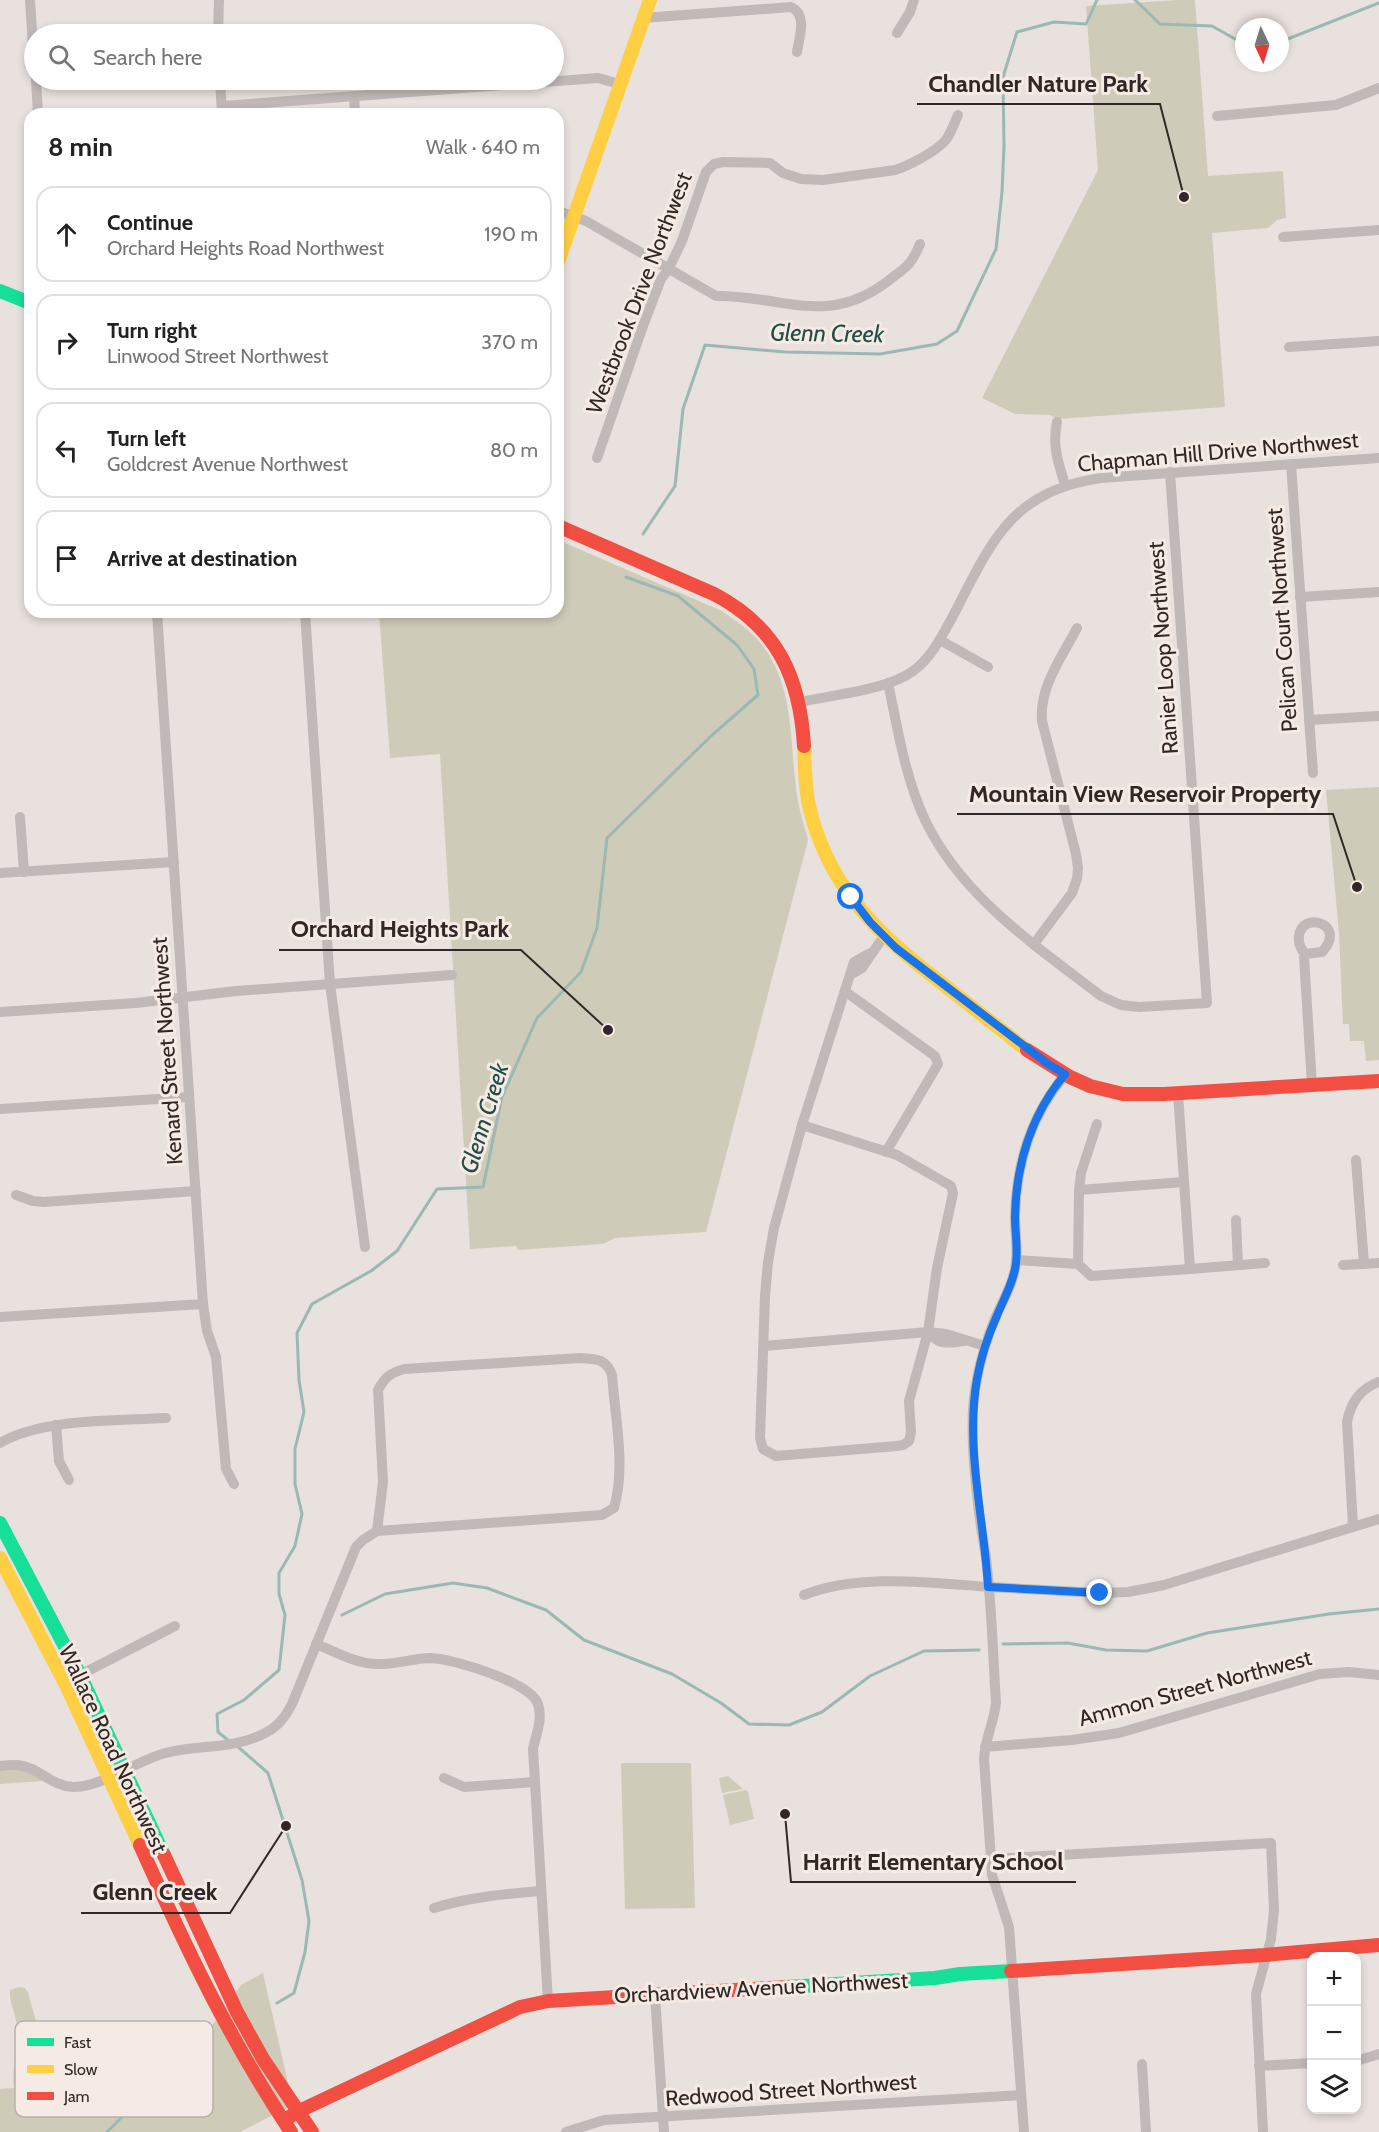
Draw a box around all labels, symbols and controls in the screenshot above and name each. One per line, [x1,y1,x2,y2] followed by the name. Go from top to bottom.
[1235,18,1289,72] north arrow
[24,24,564,90] search box
[45,41,78,74] icon: search
[93,44,202,71] text: Search here
[917,62,1160,104] callout: Chandler Nature Park
[928,69,1148,98] text: Chandler Nature Park
[48,131,113,163] text: 8 min
[426,135,540,159] text: Walk · 640 m
[580,168,698,418] street label: Westbrook Drive Northwest
[107,209,193,236] text: Continue
[50,218,83,251] icon: ahead
[484,222,538,246] text: 190 m
[107,236,384,260] text: Orchard Heights Road Northwest
[107,317,197,344] text: Turn right
[770,318,885,349] water label: Glenn Creek
[50,326,83,359] icon: right
[481,330,538,354] text: 370 m
[107,344,328,368] text: Linwood Street Northwest
[107,425,186,452] text: Turn left
[1076,426,1360,478] street label: Chapman Hill Drive Northwest
[50,434,83,467] icon: left
[490,438,538,462] text: 80 m
[107,452,348,476] text: Goldcrest Avenue Northwest
[1261,507,1303,733] street label: Pelican Court Northwest
[1142,540,1184,755] street label: Ranier Loop Northwest
[50,542,83,575] icon: arrive
[107,545,297,572] text: Arrive at destination
[957,772,1333,814] callout: Mountain View Reservoir Property
[969,779,1321,808] text: Mountain View Reservoir Property
[837,883,863,909] route start
[279,908,521,950] callout: Orchard Heights Park
[291,914,510,943] text: Orchard Heights Park
[146,936,188,1166] street label: Kenard Street Northwest
[453,1059,515,1177] water label: Glenn Creek
[1086,1579,1112,1605] route end
[53,1640,173,1858] street label: Wallace Road Northwest
[1076,1644,1315,1732] street label: Ammon Street Northwest
[791,1840,1076,1882] callout: Harrit Elementary School
[802,1847,1064,1876] text: Harrit Elementary School
[81,1871,230,1913] callout: Glenn Creek
[93,1877,218,1906] text: Glenn Creek
[1307,1952,1361,2114] map controls
[1307,1952,1361,2006] button: +
[613,1967,909,2009] street label: Orchardview Avenue Northwest
[1307,2006,1361,2060] button: −
[15,2021,213,2117] legend
[64,2033,92,2052] text: Fast
[64,2060,98,2079] text: Slow
[1307,2060,1361,2114] button: layers
[664,2068,918,2112] street label: Redwood Street Northwest
[63,2087,90,2106] text: Jam

